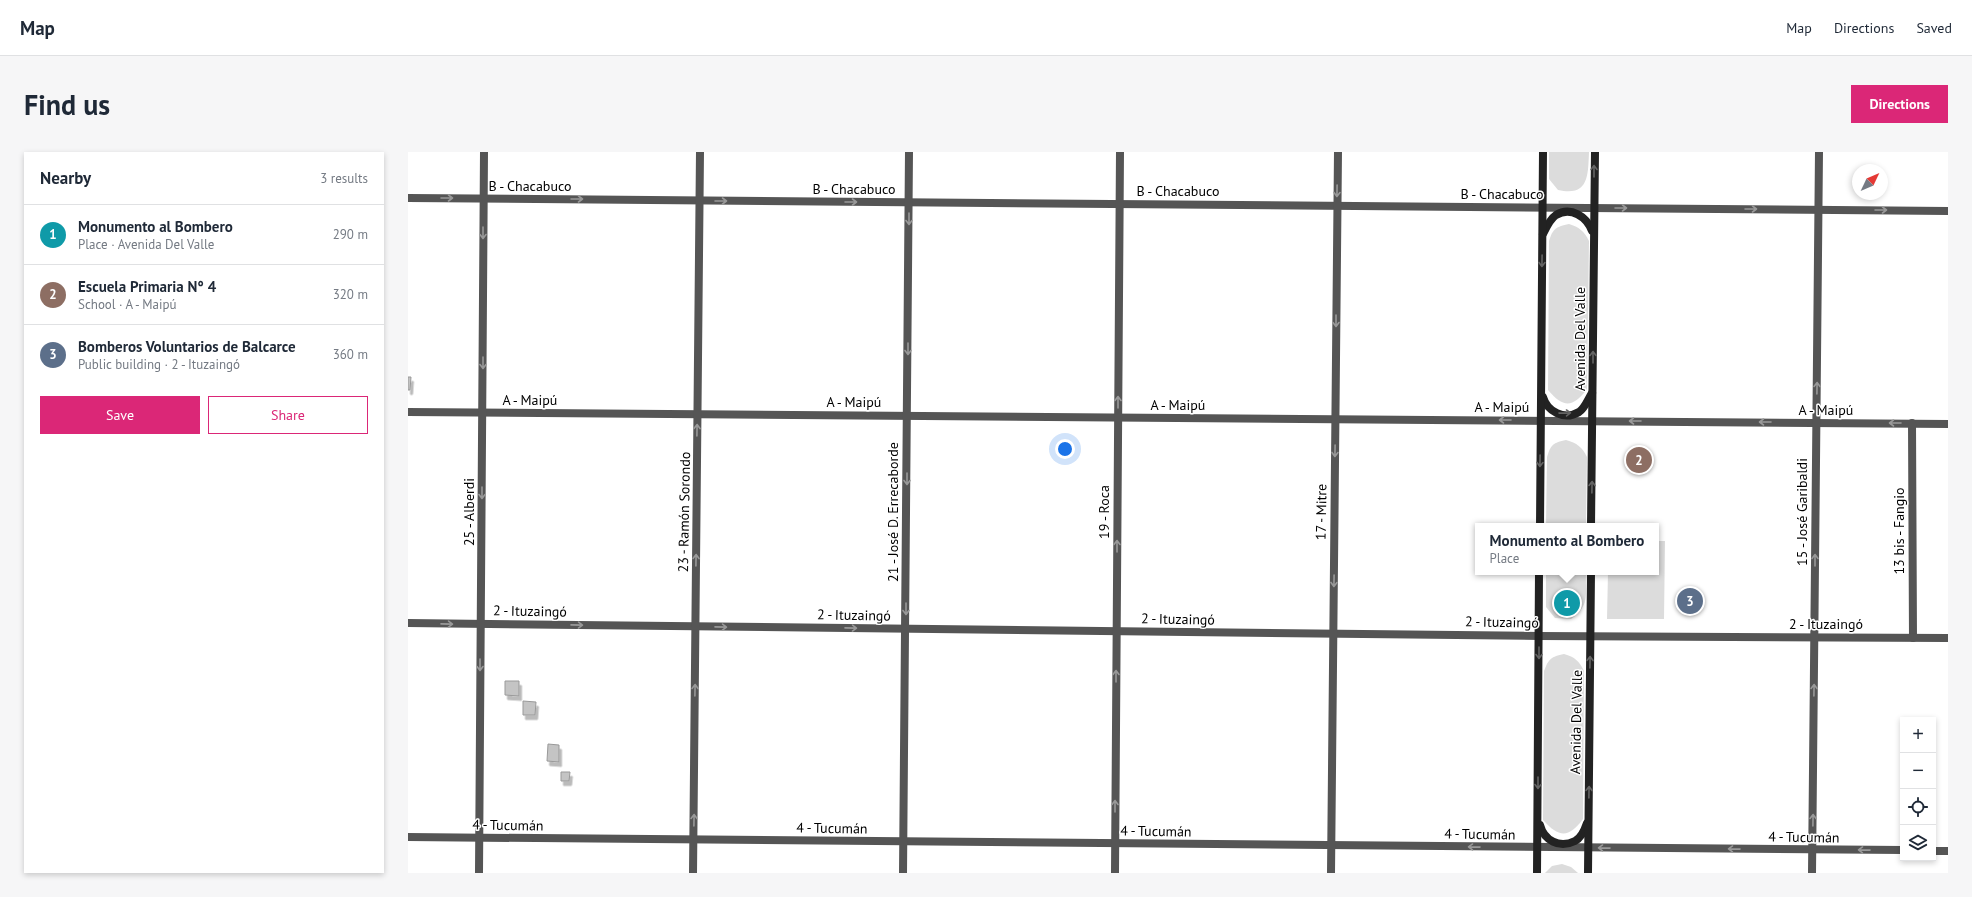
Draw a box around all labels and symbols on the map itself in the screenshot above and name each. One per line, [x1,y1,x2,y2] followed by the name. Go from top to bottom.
[1852,164,1888,200] north arrow
[1590,165,1598,178] one-way arrow
[489,177,571,195] street label: B - Chacabuco
[813,180,895,198] street label: B - Chacabuco
[1137,182,1219,200] street label: B - Chacabuco
[1333,184,1341,197] one-way arrow
[1461,185,1543,203] street label: B - Chacabuco
[440,194,453,202] one-way arrow
[570,195,583,203] one-way arrow
[714,197,727,204] one-way arrow
[844,198,857,206] one-way arrow
[1614,204,1627,212] one-way arrow
[1744,205,1757,213] one-way arrow
[1874,206,1887,214] one-way arrow
[905,212,913,225] one-way arrow
[480,226,487,239] one-way arrow
[1538,254,1546,267] one-way arrow
[1571,287,1589,391] street label: Avenida Del Valle
[1332,314,1340,327] one-way arrow
[904,342,912,355] one-way arrow
[1589,351,1597,364] one-way arrow
[479,356,487,369] one-way arrow
[1813,382,1820,395] one-way arrow
[503,391,557,409] street label: A - Maipú
[827,393,881,411] street label: A - Maipú
[1114,396,1122,409] one-way arrow
[1151,396,1205,414] street label: A - Maipú
[1475,398,1529,416] street label: A - Maipú
[1799,401,1853,419] street label: A - Maipú
[1558,410,1571,417] one-way arrow
[1499,416,1512,424] one-way arrow
[1629,417,1642,425] one-way arrow
[1759,418,1772,426] one-way arrow
[1889,419,1902,427] one-way arrow
[693,424,701,437] one-way arrow
[1055,439,1075,459] your location
[884,442,902,582] street label: 21 - José D. Errecaborde
[1331,444,1339,457] one-way arrow
[1626,445,1652,475] pin: 2
[674,451,694,573] street label: 23 - Ramón Sorondo
[1536,454,1544,467] one-way arrow
[1793,458,1811,566] street label: 15 - José Garibaldi
[903,472,911,485] one-way arrow
[460,478,478,546] street label: 25 - Alberdi
[1588,481,1595,494] one-way arrow
[1312,484,1330,540] street label: 17 - Mitre
[1095,485,1113,539] street label: 19 - Roca
[478,486,486,499] one-way arrow
[1890,487,1908,575] street label: 13 bis - Fangio
[1113,540,1121,553] one-way arrow
[692,554,700,567] one-way arrow
[1811,554,1819,567] one-way arrow
[1330,574,1338,587] one-way arrow
[1677,586,1703,616] pin: 3
[1554,588,1580,618] pin: 1
[493,601,567,621] street label: 2 - Ituzaingó
[902,602,910,615] one-way arrow
[817,605,891,625] street label: 2 - Ituzaingó
[1141,609,1215,629] street label: 2 - Ituzaingó
[1465,612,1539,632] street label: 2 - Ituzaingó
[1789,615,1863,633] street label: 2 - Ituzaingó
[440,620,453,627] one-way arrow
[570,621,583,629] one-way arrow
[714,623,727,630] one-way arrow
[844,624,857,632] one-way arrow
[1535,646,1543,659] one-way arrow
[1586,656,1594,669] one-way arrow
[477,658,484,671] one-way arrow
[1112,670,1120,683] one-way arrow
[1566,670,1586,774] street label: Avenida Del Valle
[691,684,699,697] one-way arrow
[1810,684,1818,697] one-way arrow
[1534,776,1542,789] one-way arrow
[1585,786,1593,799] one-way arrow
[1111,800,1119,813] one-way arrow
[690,814,698,827] one-way arrow
[1809,814,1817,827] one-way arrow
[472,815,544,835] street label: 4 - Tucumán
[796,818,868,838] street label: 4 - Tucumán
[1120,821,1192,841] street label: 4 - Tucumán
[1444,824,1516,844] street label: 4 - Tucumán
[1768,827,1840,847] street label: 4 - Tucumán
[1468,843,1481,850] one-way arrow
[1598,844,1611,852] one-way arrow
[1728,845,1741,853] one-way arrow
[1858,846,1871,854] one-way arrow

